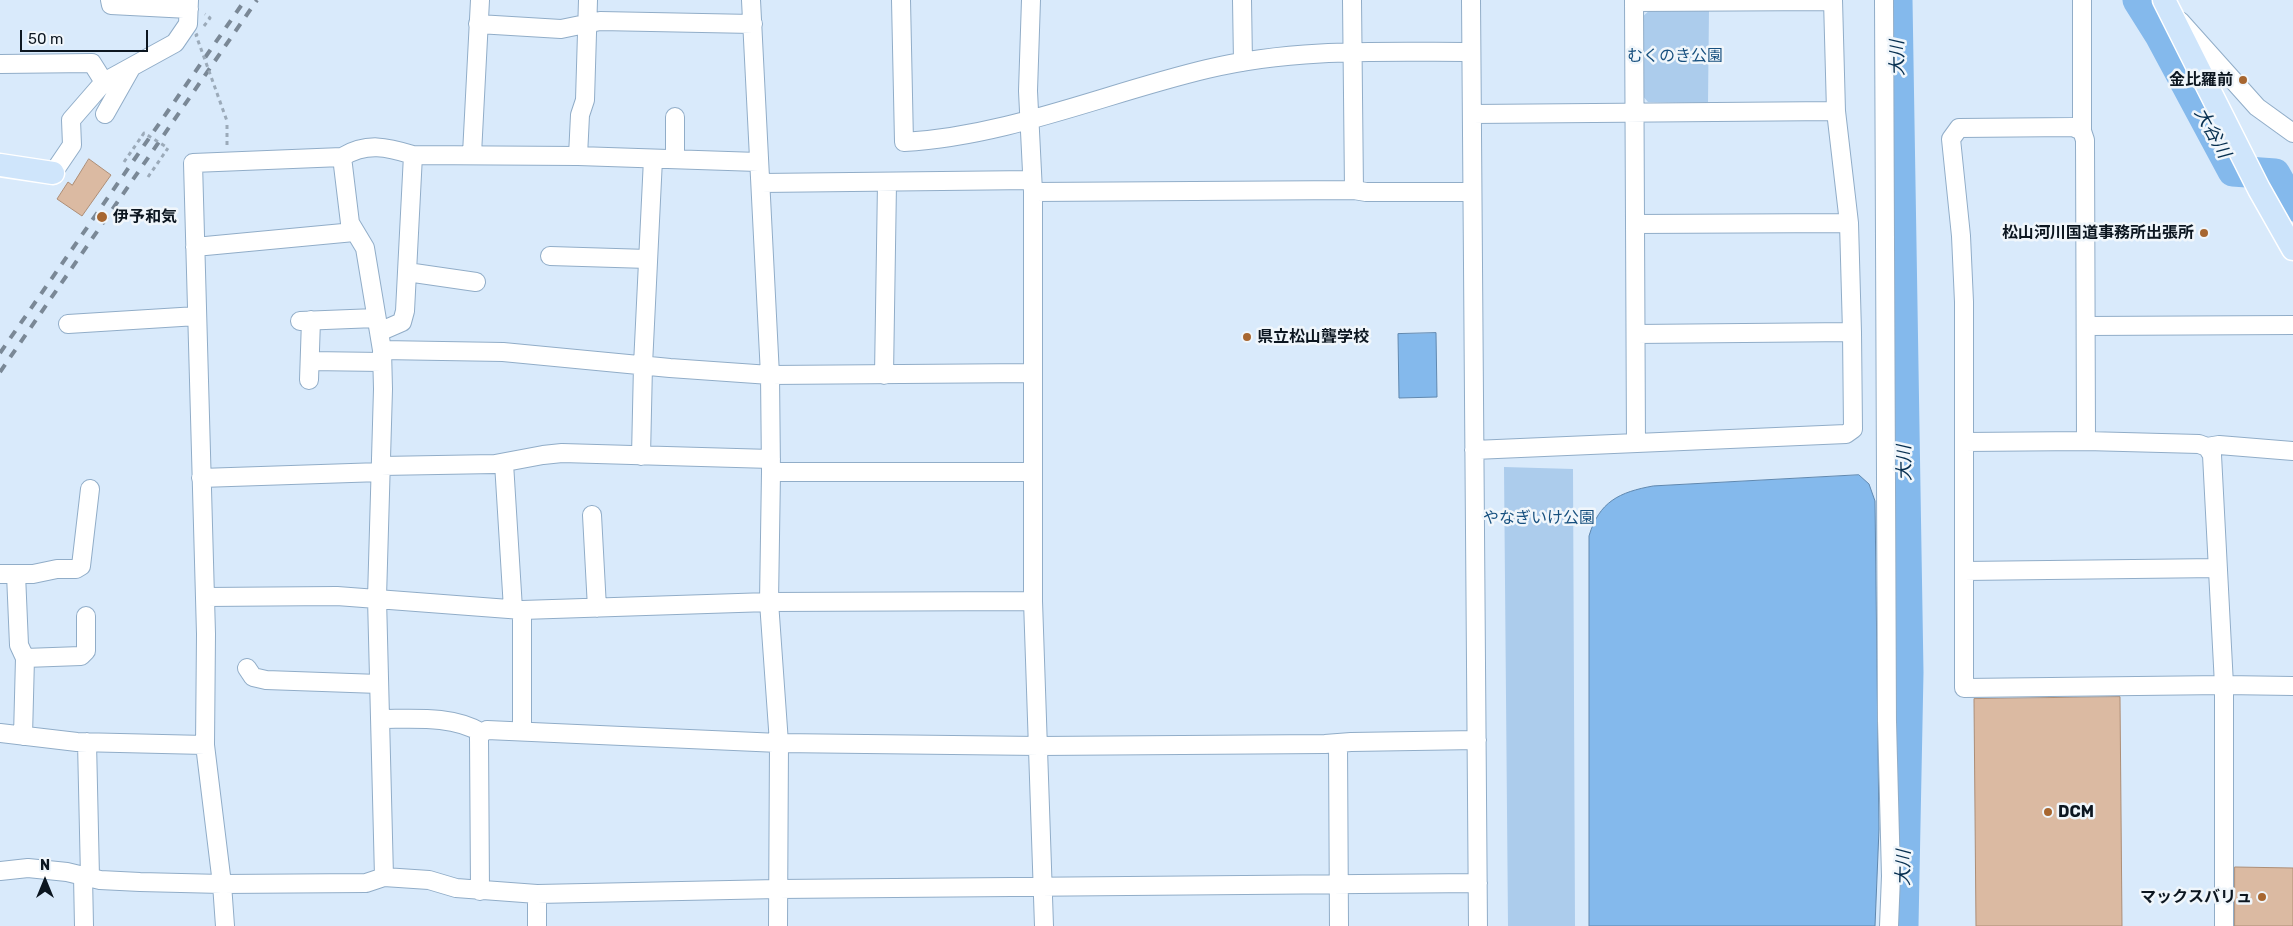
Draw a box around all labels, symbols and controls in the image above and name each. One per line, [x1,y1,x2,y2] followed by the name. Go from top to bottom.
[22,20,150,52] scale bar
[28,30,63,48] text: 50 m
[1887,40,1909,76] water label: 大川
[1627,46,1723,66] park label: むくのき公園
[2169,70,2233,90] place label: 金比羅前
[2237,74,2249,86] marker: 金比羅前
[2189,104,2235,162] water label: 大谷川
[113,207,177,227] place label: 伊予和気
[95,210,109,224] marker: 伊予和気
[2002,223,2194,243] place label: 松山河川国道事務所出張所
[2198,227,2210,239] marker: 松山河川国道事務所出張所
[1257,327,1369,347] place label: 県立松山聾学校
[1241,331,1253,343] marker: 県立松山聾学校
[1894,445,1916,481] water label: 大川
[1483,508,1595,528] park label: やなぎいけ公園
[2058,802,2094,822] place label: DCM
[2042,806,2054,818] marker: DCM
[1893,850,1915,886] water label: 大川
[20,856,70,906] north arrow
[40,857,50,874] text: N
[2140,887,2252,907] place label: マックスバリュ
[2256,891,2268,903] marker: マックスバリュ

